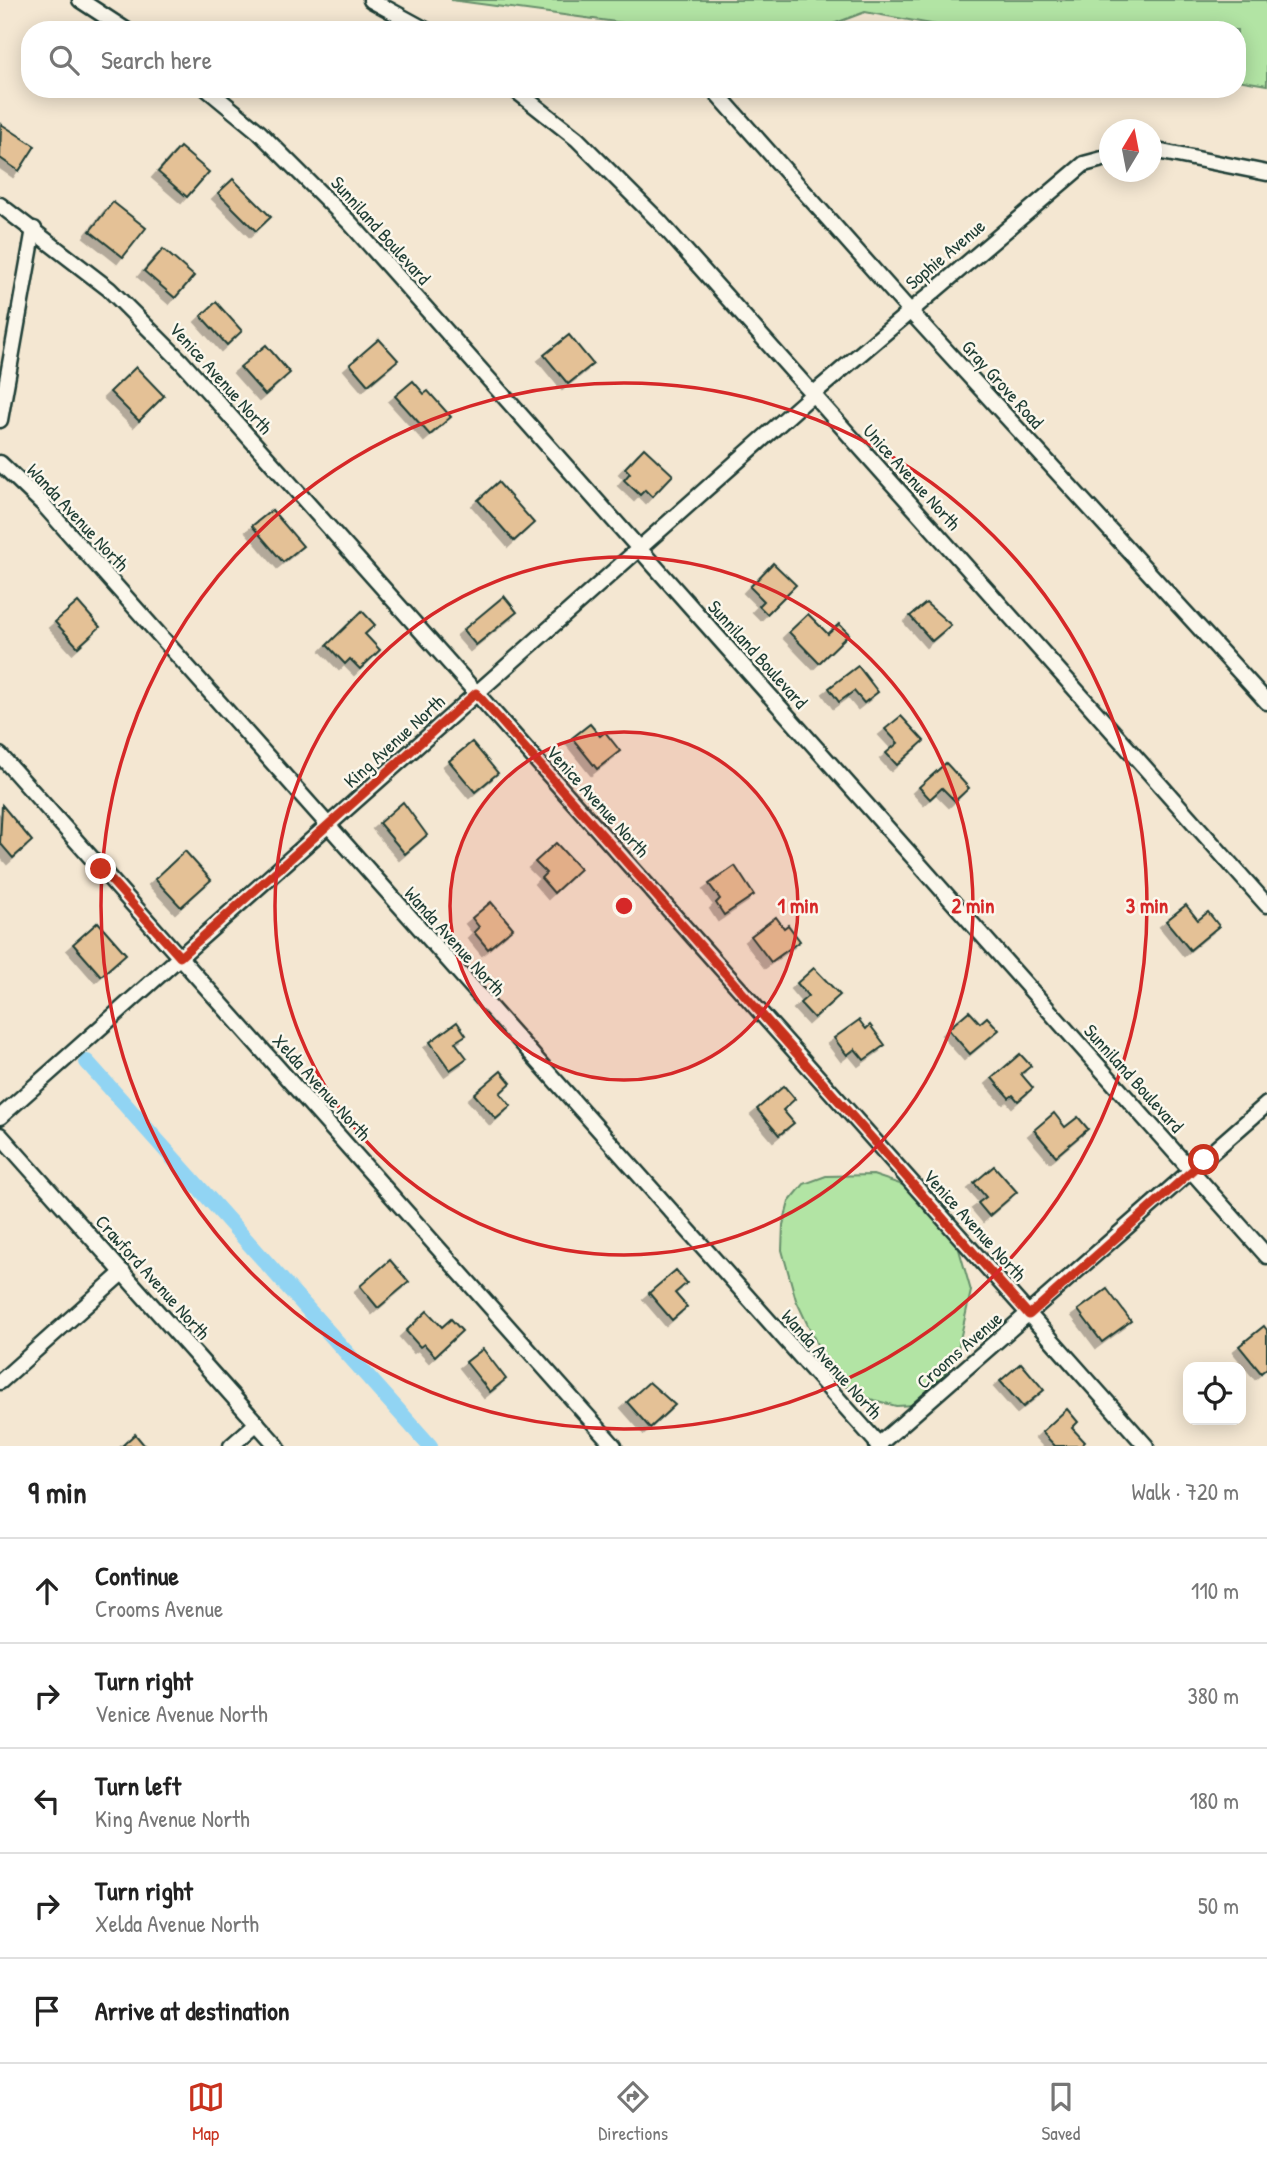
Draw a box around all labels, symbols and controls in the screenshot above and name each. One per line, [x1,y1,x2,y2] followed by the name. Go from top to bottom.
[21,21,1246,98] search box
[45,41,83,79] icon: search
[101,42,212,77] text: Search here
[1099,119,1162,182] north arrow
[325,170,437,290] street label: Sunniland Boulevard
[900,213,991,295] street label: Sophie Avenue
[164,316,278,440] street label: Venice Avenue North
[956,334,1050,434] street label: Gray Grove Road
[857,418,967,536] street label: Unice Avenue North
[21,457,135,577] street label: Wanda Avenue North
[702,594,814,714] street label: Sunniland Boulevard
[338,689,450,793] street label: King Avenue North
[541,739,655,863] street label: Venice Avenue North
[85,853,116,884] route end
[399,881,511,1001] street label: Wanda Avenue North
[778,891,818,920] text: 1 min
[951,891,995,920] text: 2 min
[1126,891,1168,920] text: 3 min
[612,894,636,918] centre of rings
[1078,1018,1190,1138] street label: Sunniland Boulevard
[267,1028,377,1146] street label: Xelda Avenue North
[1188,1144,1219,1175] route start
[918,1163,1032,1287] street label: Venice Avenue North
[90,1209,216,1345] street label: Crawford Avenue North
[776,1304,888,1424] street label: Wanda Avenue North
[911,1305,1008,1395] street label: Crooms Avenue
[1183,1362,1246,1425] map controls
[1183,1362,1246,1425] button: locate
[28,1472,87,1512] text: 9 min
[1132,1476,1239,1507] text: Walk · 720 m
[95,1558,179,1593] text: Continue
[28,1572,66,1610] icon: ahead
[1191,1575,1239,1606] text: 110 m
[95,1593,223,1624] text: Crooms Avenue
[95,1663,193,1698] text: Turn right
[28,1677,66,1715] icon: right
[1188,1680,1239,1711] text: 380 m
[95,1698,268,1729] text: Venice Avenue North
[95,1768,181,1803] text: Turn left
[28,1782,66,1820] icon: left
[1189,1785,1239,1816] text: 180 m
[95,1803,250,1834] text: King Avenue North
[95,1873,193,1908] text: Turn right
[28,1887,66,1925] icon: right
[1198,1890,1239,1921] text: 50 m
[95,1908,259,1939] text: Xelda Avenue North
[28,1992,66,2030] icon: arrive
[95,1993,290,2028] text: Arrive at destination
[187,2078,225,2146] tab: Map
[598,2078,668,2146] tab: Directions
[1042,2078,1080,2146] tab: Saved

